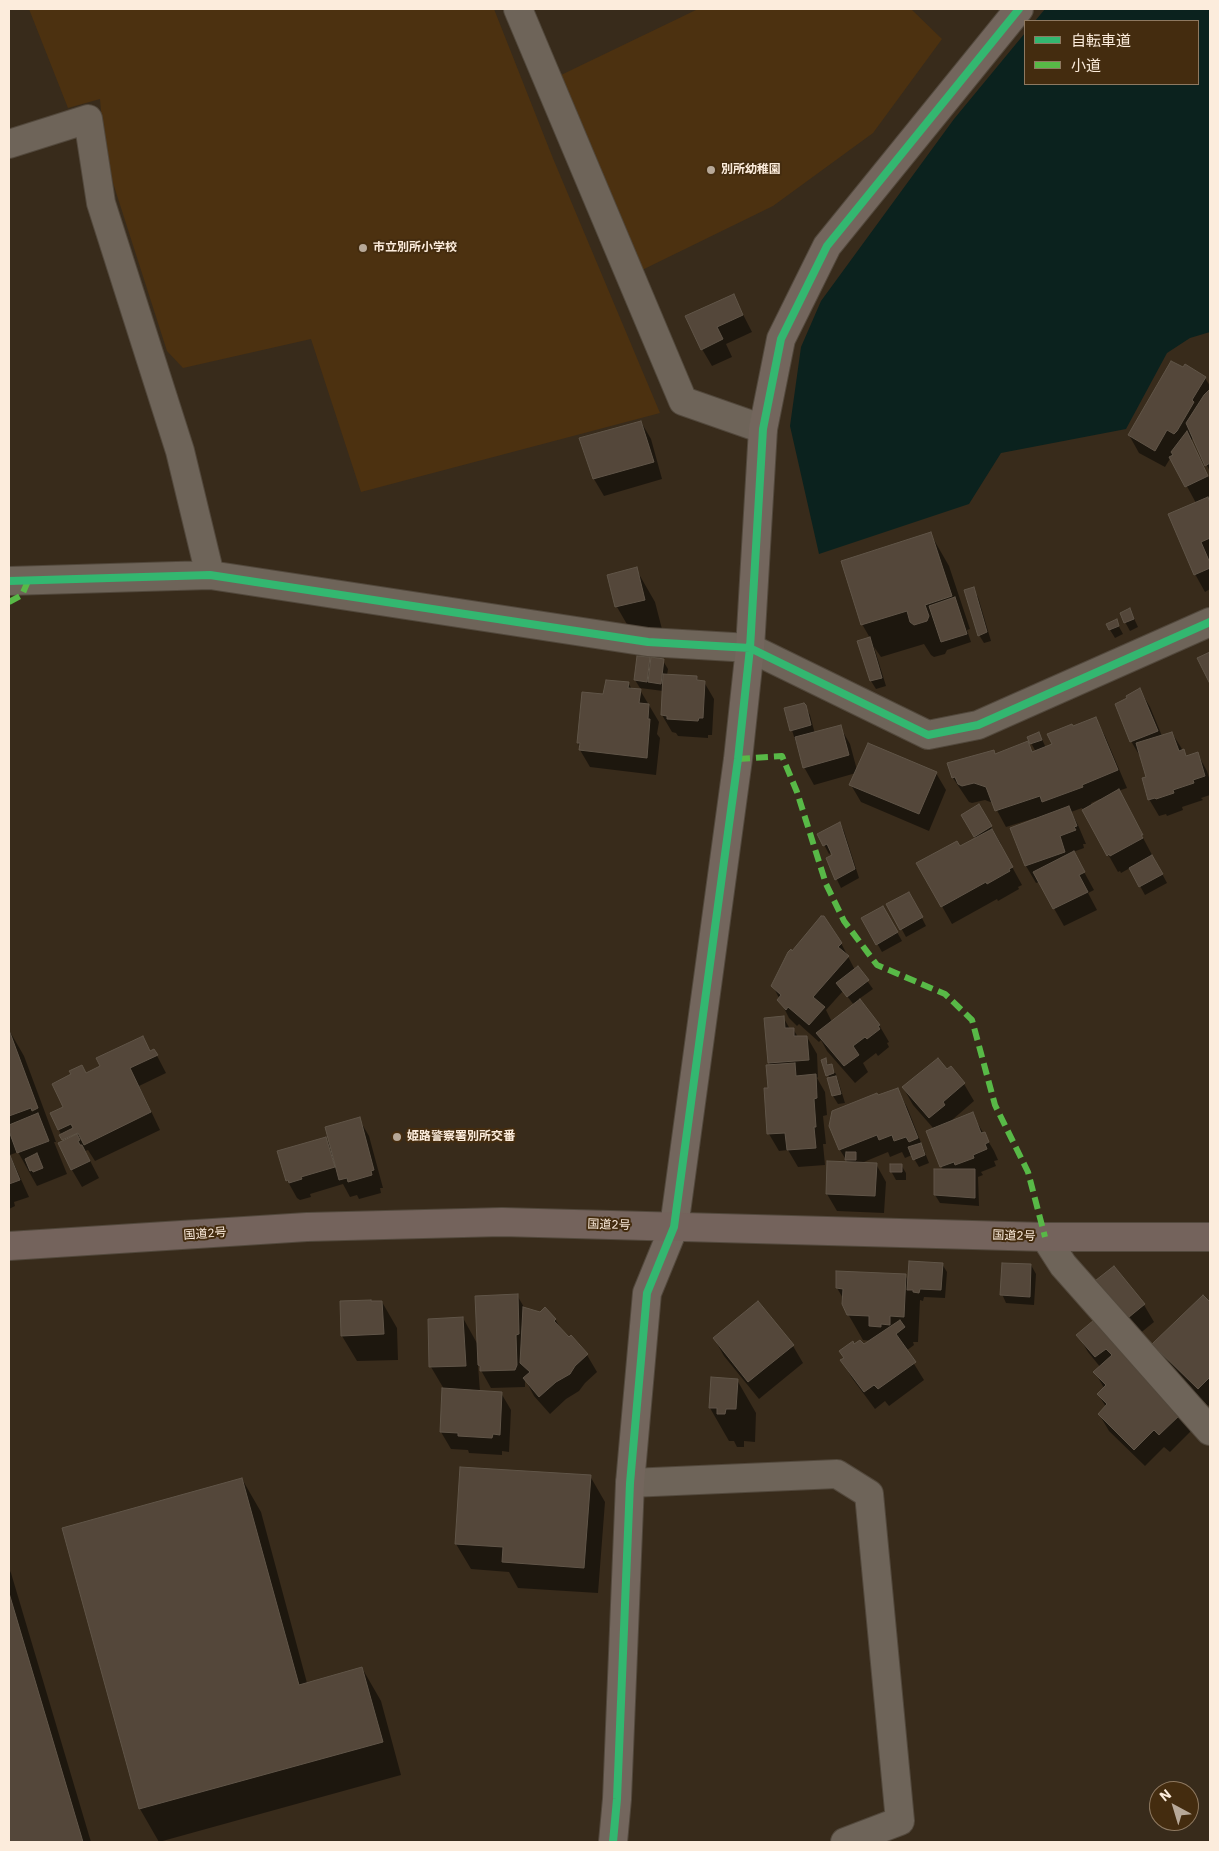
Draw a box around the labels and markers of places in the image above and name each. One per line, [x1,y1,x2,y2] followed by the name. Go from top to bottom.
[721,163,781,177] place label: 別所幼稚園
[705,164,717,176] marker: 別所幼稚園
[373,241,457,255] place label: 市立別所小学校
[357,242,369,254] marker: 市立別所小学校
[407,1130,515,1144] place label: 姫路警察署別所交番
[391,1131,403,1143] marker: 姫路警察署別所交番

